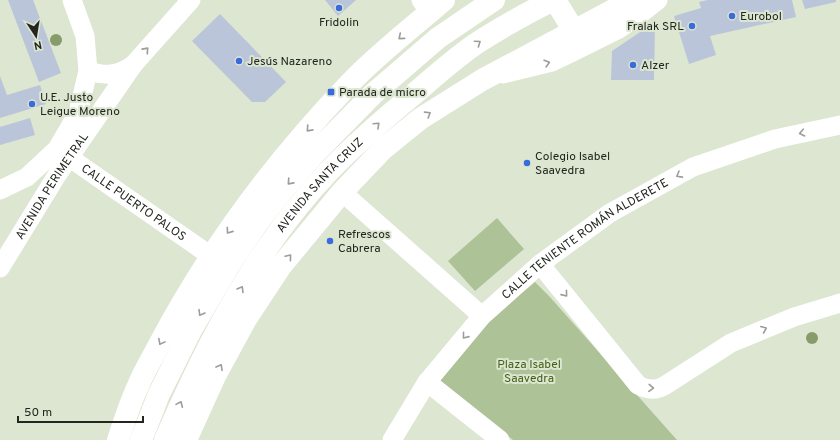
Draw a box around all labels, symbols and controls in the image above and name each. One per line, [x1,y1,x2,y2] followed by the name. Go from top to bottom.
[334,3,344,13] marker: Fridolin
[740,9,782,25] place label: Eurobol
[727,11,737,21] marker: Eurobol
[319,15,359,31] place label: Fridolin
[16,16,56,56] north arrow
[627,19,684,35] place label: Fralak SRL
[687,21,697,31] marker: Fralak SRL
[398,32,405,39] one-way arrow
[33,37,43,52] text: N
[473,41,480,48] one-way arrow
[142,47,149,55] one-way arrow
[247,54,332,70] place label: Jesús Nazareno
[234,56,244,66] marker: Jesús Nazareno
[641,58,670,74] place label: Alzer
[544,59,551,68] one-way arrow
[628,60,638,70] marker: Alzer
[339,85,426,101] place label: Parada de micro
[326,87,336,97] marker: Parada de micro
[40,90,120,120] place label: U.E. Justo Leigue Moreno
[27,99,37,109] marker: U.E. Justo Leigue Moreno
[424,111,431,119] one-way arrow
[372,123,380,130] one-way arrow
[306,124,313,131] one-way arrow
[799,129,805,137] one-way arrow
[12,130,93,243] street label: AVENIDA PERIMETRAL
[274,135,367,236] street label: AVENIDA SANTA CRUZ
[535,149,610,179] place label: Colegio Isabel Saavedra
[522,158,532,168] marker: Colegio Isabel Saavedra
[78,161,189,245] street label: CALLE PUERTO PALOS
[676,170,683,178] one-way arrow
[499,175,672,303] street label: CALLE TENIENTE ROMÁN ALDERETE
[287,177,294,185] one-way arrow
[226,227,234,234] one-way arrow
[338,227,390,257] place label: Refrescos Cabrera
[325,236,335,246] marker: Refrescos Cabrera
[284,254,291,261] one-way arrow
[236,286,243,293] one-way arrow
[560,290,567,297] one-way arrow
[198,309,206,316] one-way arrow
[761,325,768,333] one-way arrow
[462,332,469,339] one-way arrow
[158,338,166,345] one-way arrow
[497,357,561,387] park label: Plaza Isabel Saavedra
[216,364,223,371] one-way arrow
[647,384,654,393] one-way arrow
[18,398,143,424] scale bar
[176,401,184,408] one-way arrow
[24,405,52,421] text: 50 m

